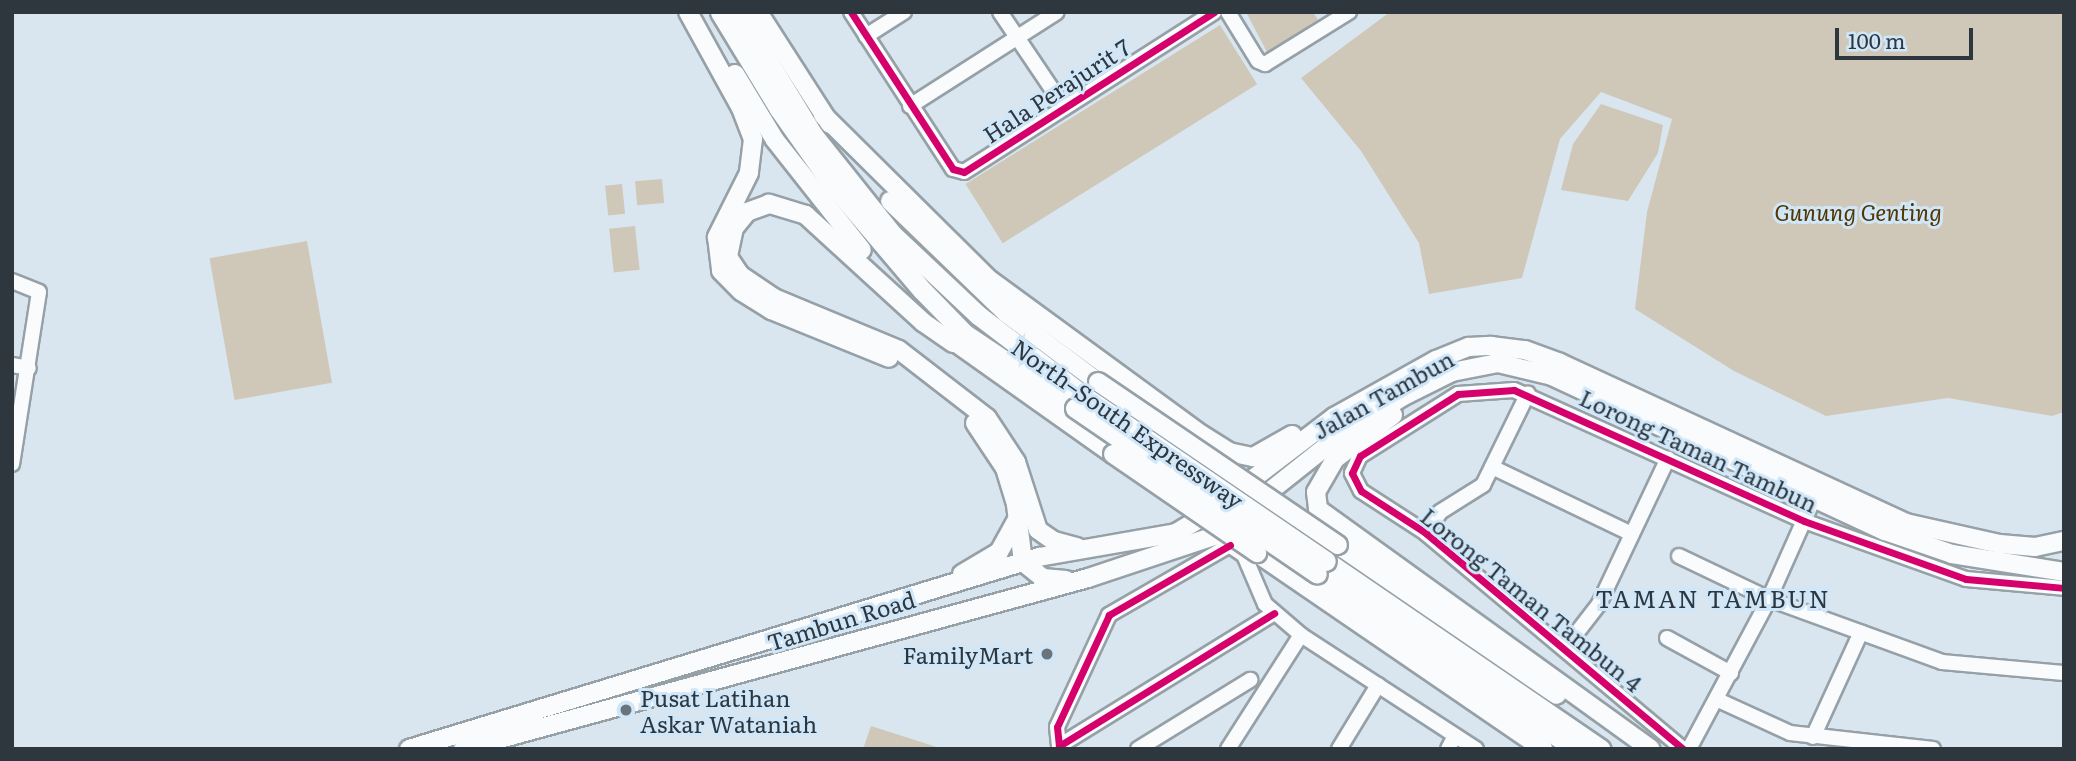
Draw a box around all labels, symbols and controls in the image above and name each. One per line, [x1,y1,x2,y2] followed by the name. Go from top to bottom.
[1838,14,1976,58] scale bar
[1848,24,1905,55] text: 100 m
[977,32,1135,148] street label: Hala Perajurit 7
[1774,197,1942,225] park label: Gunung Genting
[1007,332,1249,514] street label: North–South Expressway
[1308,344,1458,444] street label: Jalan Tambun
[1576,383,1822,517] street label: Lorong Taman Tambun
[1416,501,1648,697] street label: Lorong Taman Tambun 4
[764,584,918,656] street label: Tambun Road
[1597,584,1829,612] district label: TAMAN TAMBUN
[902,640,1033,668] place label: FamilyMart
[1039,646,1055,662] marker: FamilyMart
[640,683,817,737] place label: Pusat Latihan Askar Wataniah
[618,702,634,718] marker: Pusat Latihan Askar Wataniah

